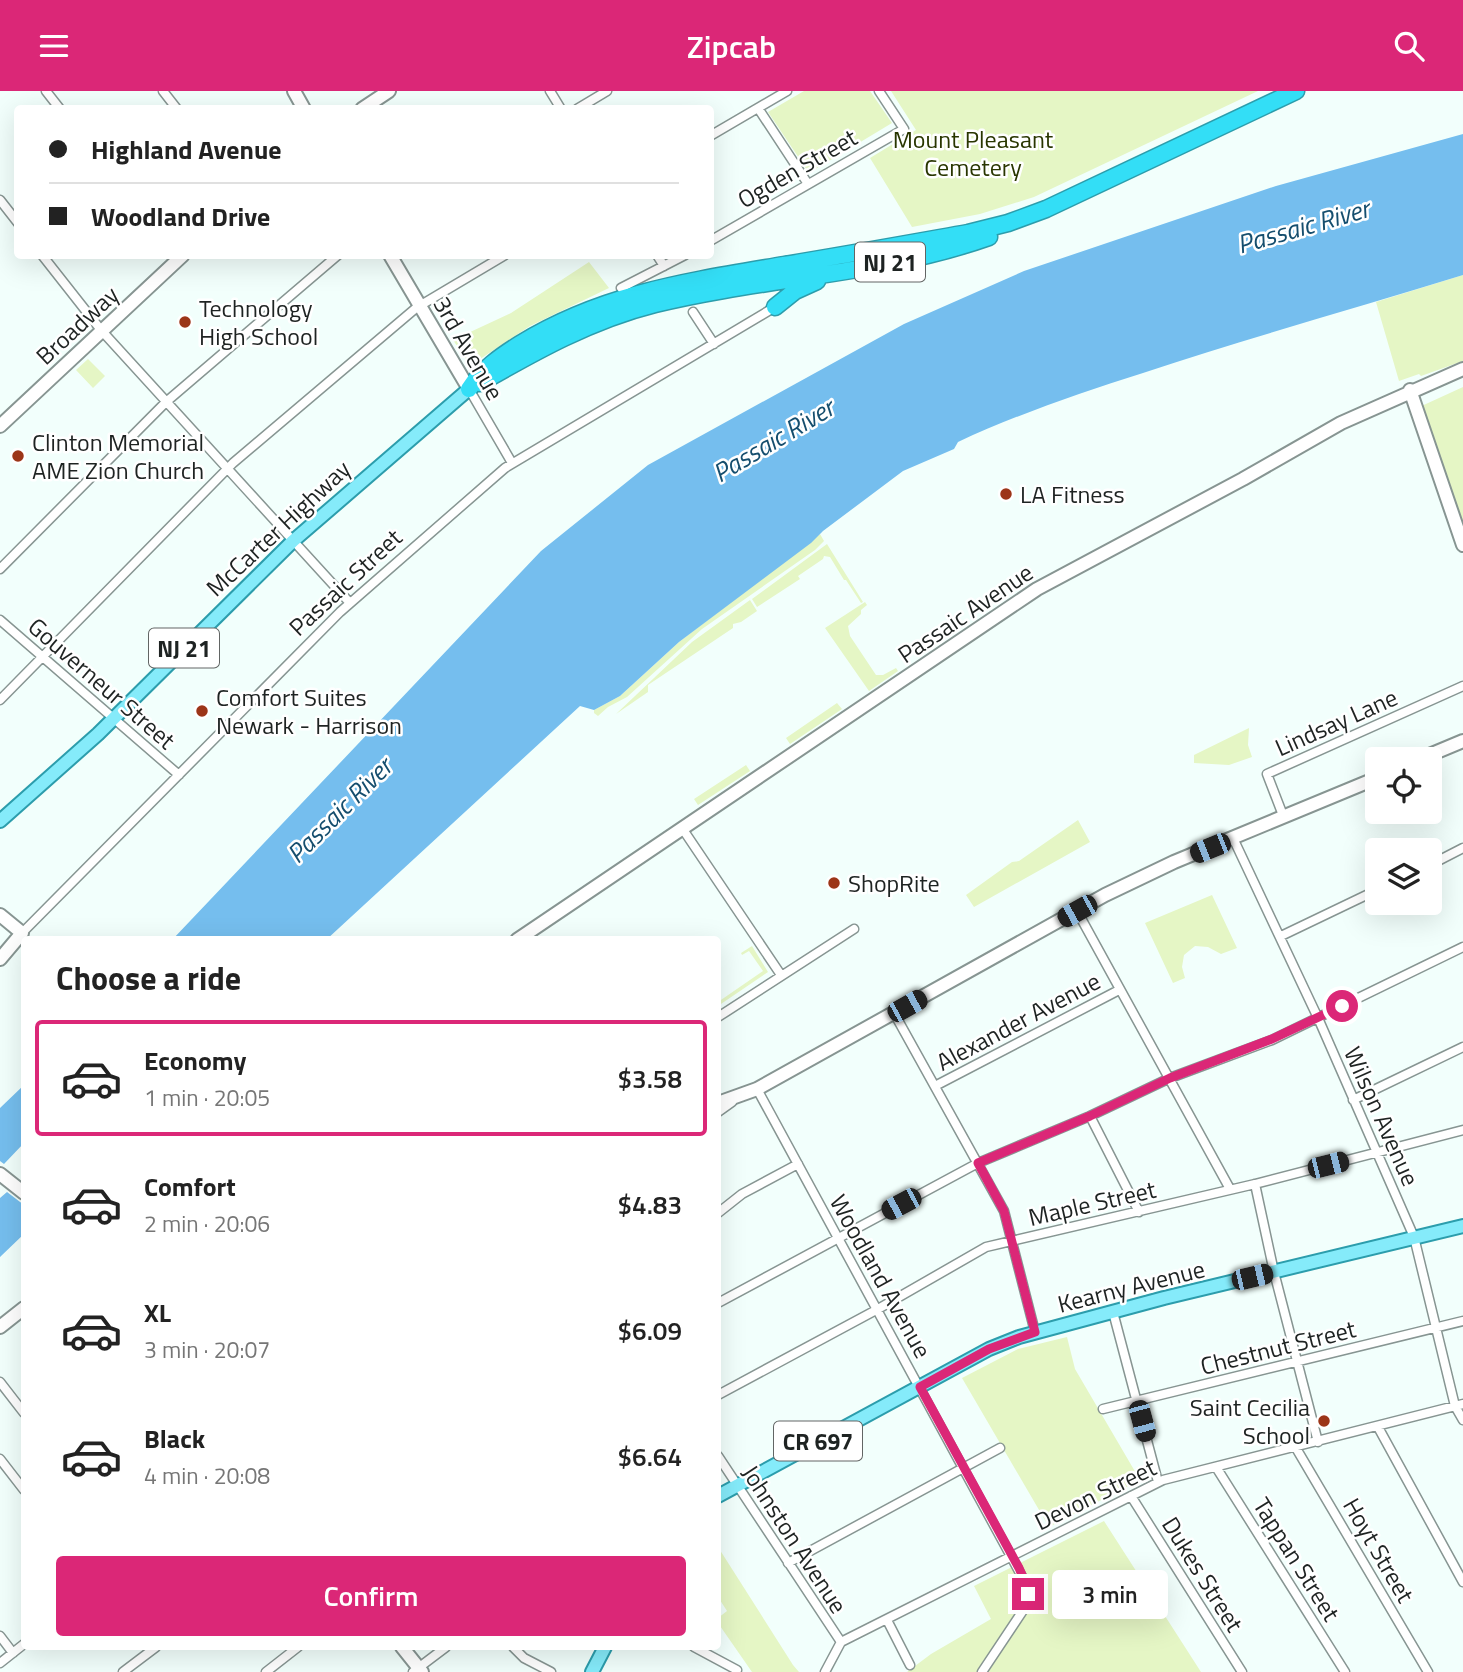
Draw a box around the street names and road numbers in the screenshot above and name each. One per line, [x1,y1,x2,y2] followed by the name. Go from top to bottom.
[730,119,864,217] street label: Ogden Street
[855,243,925,281] road number: NJ 21
[27,277,127,373] street label: Broadway
[425,289,513,407] street label: 3rd Avenue
[198,451,359,605] street label: McCarter Highway
[280,520,410,644] street label: Passaic Street
[890,554,1040,672] street label: Passaic Avenue
[20,609,184,758] street label: Gouverneur Street
[149,629,219,667] road number: NJ 21
[1269,679,1403,765] street label: Lindsay Lane
[930,963,1106,1079] street label: Alexander Avenue
[1335,1041,1429,1191] street label: Wilson Avenue
[1025,1171,1160,1235] street label: Maple Street
[821,1188,941,1364] street label: Woodland Avenue
[1054,1250,1208,1322] street label: Kearny Avenue
[1197,1310,1360,1384] street label: Chestnut Street
[774,1421,862,1461] road number: CR 697
[1028,1449,1162,1539] street label: Devon Street
[733,1458,857,1620] street label: Johnston Avenue
[1245,1490,1350,1628] street label: Tappan Street
[1334,1491,1424,1610] street label: Hoyt Street
[1153,1509,1253,1639] street label: Dukes Street

